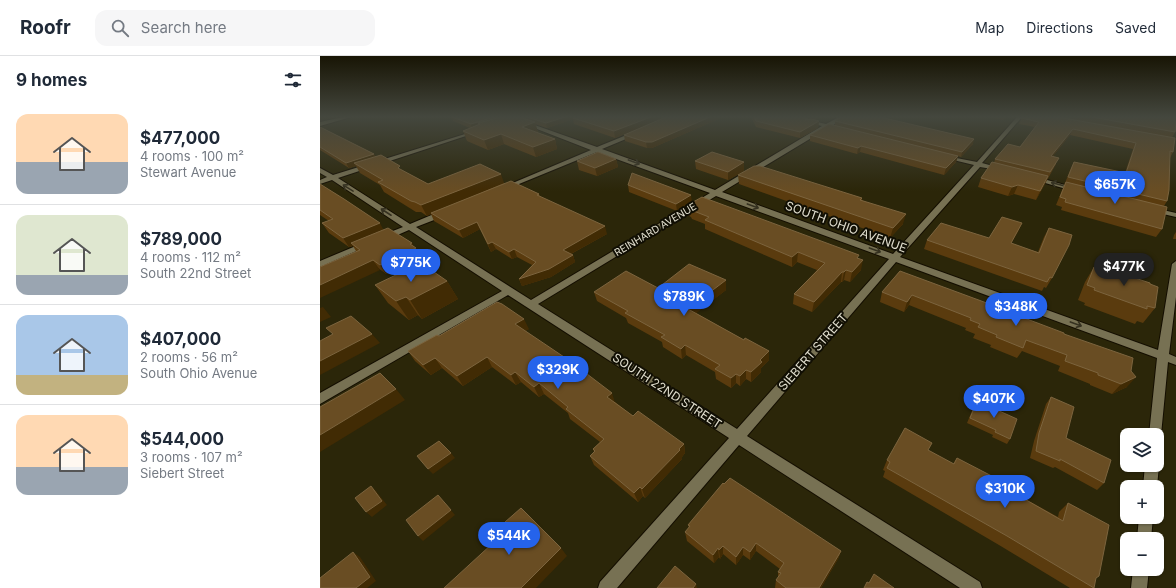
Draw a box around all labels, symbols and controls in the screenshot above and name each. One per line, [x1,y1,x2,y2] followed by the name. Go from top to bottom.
[95,10,375,46] search box
[20,16,71,39] text: Roofr
[109,17,131,39] icon: search
[141,18,227,37] text: Search here
[975,19,1004,36] text: Map
[1026,19,1093,36] text: Directions
[1115,19,1156,36] text: Saved
[282,69,304,91] icon: filters
[16,70,87,90] text: 9 homes
[140,128,220,148] text: $477,000
[48,130,96,178] icon: home
[140,148,244,164] text: 4 rooms · 100 m²
[627,159,639,167] one-way arrow
[140,164,236,180] text: Stewart Avenue
[1087,171,1143,205] pin: $657K
[1094,176,1136,192] text: $657K
[1051,180,1064,188] one-way arrow
[342,183,354,191] one-way arrow
[784,198,909,255] street label: SOUTH OHIO AVENUE
[612,200,698,258] street label: REINHARD AVENUE
[747,202,759,210] one-way arrow
[381,208,392,217] one-way arrow
[140,229,222,249] text: $789,000
[48,231,96,279] icon: home
[869,247,881,255] one-way arrow
[140,249,241,265] text: 4 rooms · 112 m²
[383,249,439,283] pin: $775K
[1096,253,1152,287] pin: $477K
[390,254,432,270] text: $775K
[1103,258,1145,274] text: $477K
[140,265,251,281] text: South 22nd Street
[656,283,712,317] pin: $789K
[663,288,705,304] text: $789K
[988,293,1044,327] pin: $348K
[994,298,1038,314] text: $348K
[775,310,850,393] street label: SIEBERT STREET
[1069,321,1082,328] one-way arrow
[140,329,221,349] text: $407,000
[48,331,96,379] icon: home
[140,349,238,365] text: 2 rooms · 56 m²
[610,350,725,432] street label: SOUTH 22ND STREET
[530,356,586,390] pin: $329K
[537,361,579,377] text: $329K
[140,365,257,381] text: South Ohio Avenue
[966,385,1022,419] pin: $407K
[973,390,1015,406] text: $407K
[1120,428,1164,576] map controls
[1120,428,1164,472] button: layers
[140,429,224,449] text: $544,000
[48,431,96,479] icon: home
[140,449,243,465] text: 3 rooms · 107 m²
[140,465,224,481] text: Siebert Street
[977,475,1033,509] pin: $310K
[985,480,1025,496] text: $310K
[1120,480,1164,524] button: +
[481,522,537,556] pin: $544K
[487,527,531,543] text: $544K
[1120,532,1164,576] button: −

